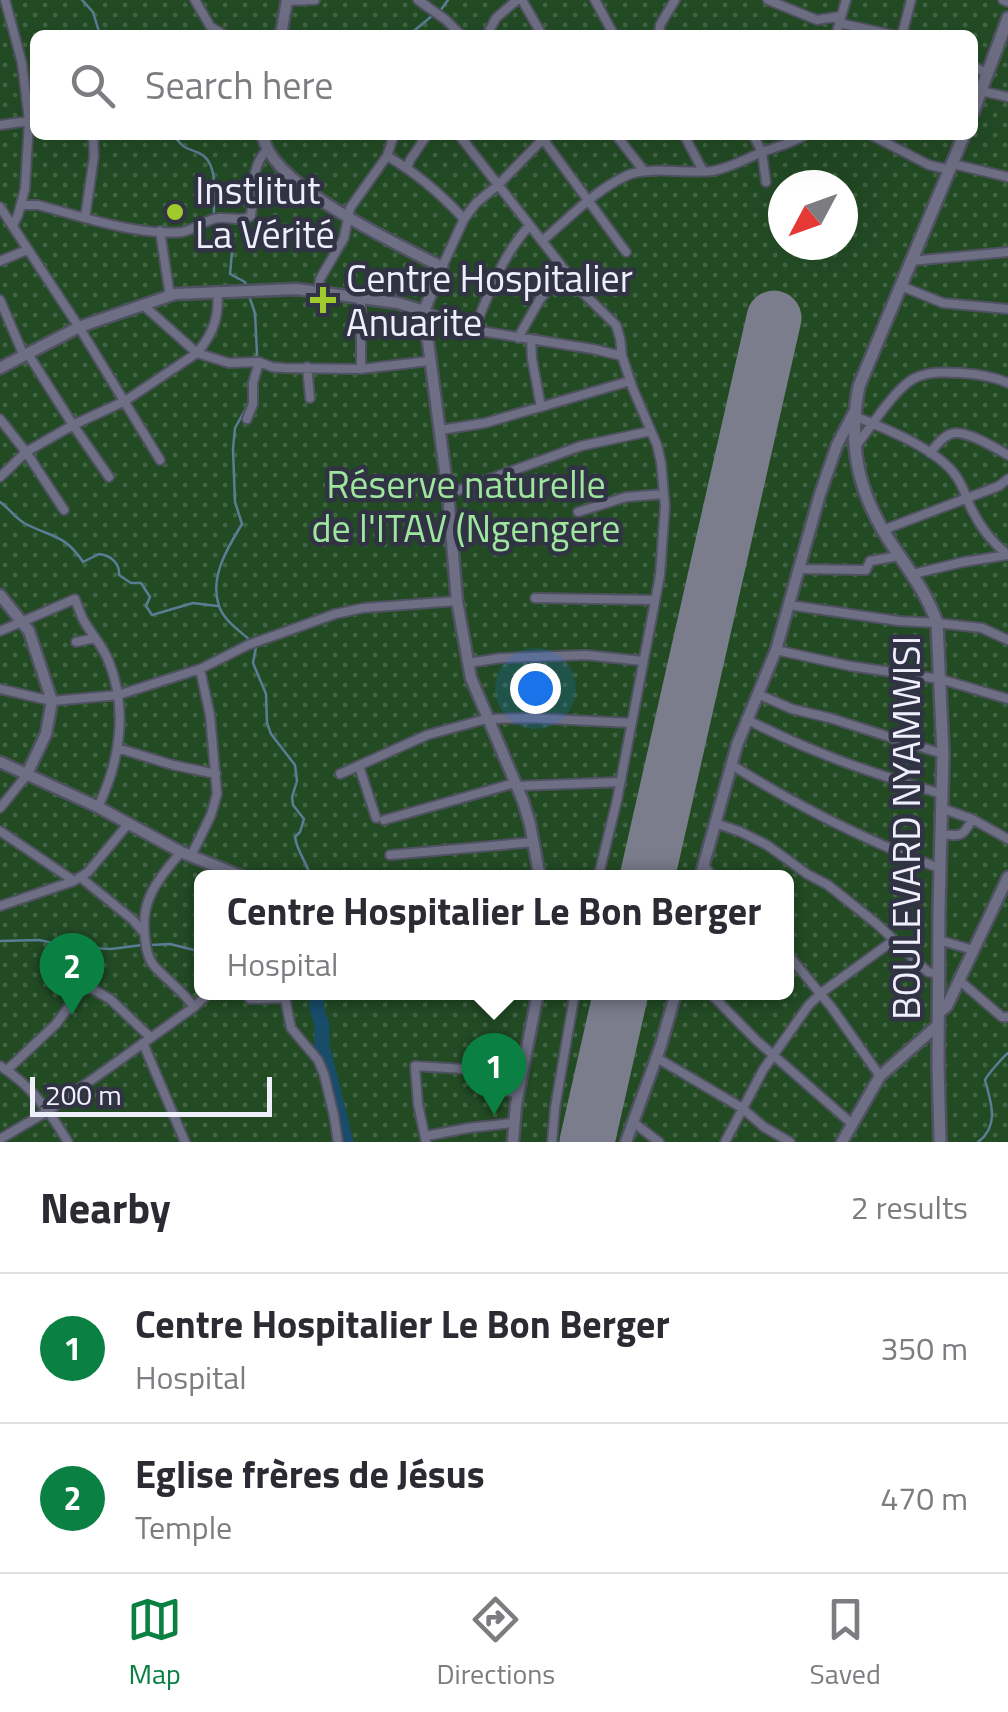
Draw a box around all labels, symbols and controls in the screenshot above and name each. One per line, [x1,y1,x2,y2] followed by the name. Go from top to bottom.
[30,30,978,140] search box
[145,56,333,114] text: Search here
[65,58,120,113] icon: search
[195,161,335,263] place label: InstIitut La Vérité
[768,170,858,260] north arrow
[164,201,186,223] marker: InstIitut La Vérité
[346,249,633,351] place label: Centre Hospitalier Anuarite
[310,287,336,313] marker: Centre Hospitalier Anuarite
[311,455,621,557] park label: Réserve naturelle de l'ITAV (Ngengere
[877,636,935,1020] street label: BOULEVARD NYAMWISI
[510,663,561,714] your location
[194,870,794,1000] popup
[227,882,761,940] text: Centre Hospitalier Le Bon Berger
[40,932,104,1015] pin: 2
[227,940,338,988] text: Hospital
[462,1032,526,1115] pin: 1
[30,1072,272,1116] scale bar
[45,1073,122,1116] text: 200 m
[40,1175,171,1239] text: Nearby
[851,1183,968,1231] text: 2 results
[135,1295,670,1353] text: Centre Hospitalier Le Bon Berger
[64,1324,81,1372] text: 1
[880,1324,968,1372] text: 350 m
[135,1353,247,1401] text: Hospital
[135,1445,485,1503] text: Eglise frères de Jésus
[64,1474,81,1522] text: 2
[880,1474,968,1522] text: 470 m
[135,1503,232,1551] text: Temple
[127,1592,182,1695] tab: Map
[436,1592,555,1695] tab: Directions
[810,1592,881,1695] tab: Saved

